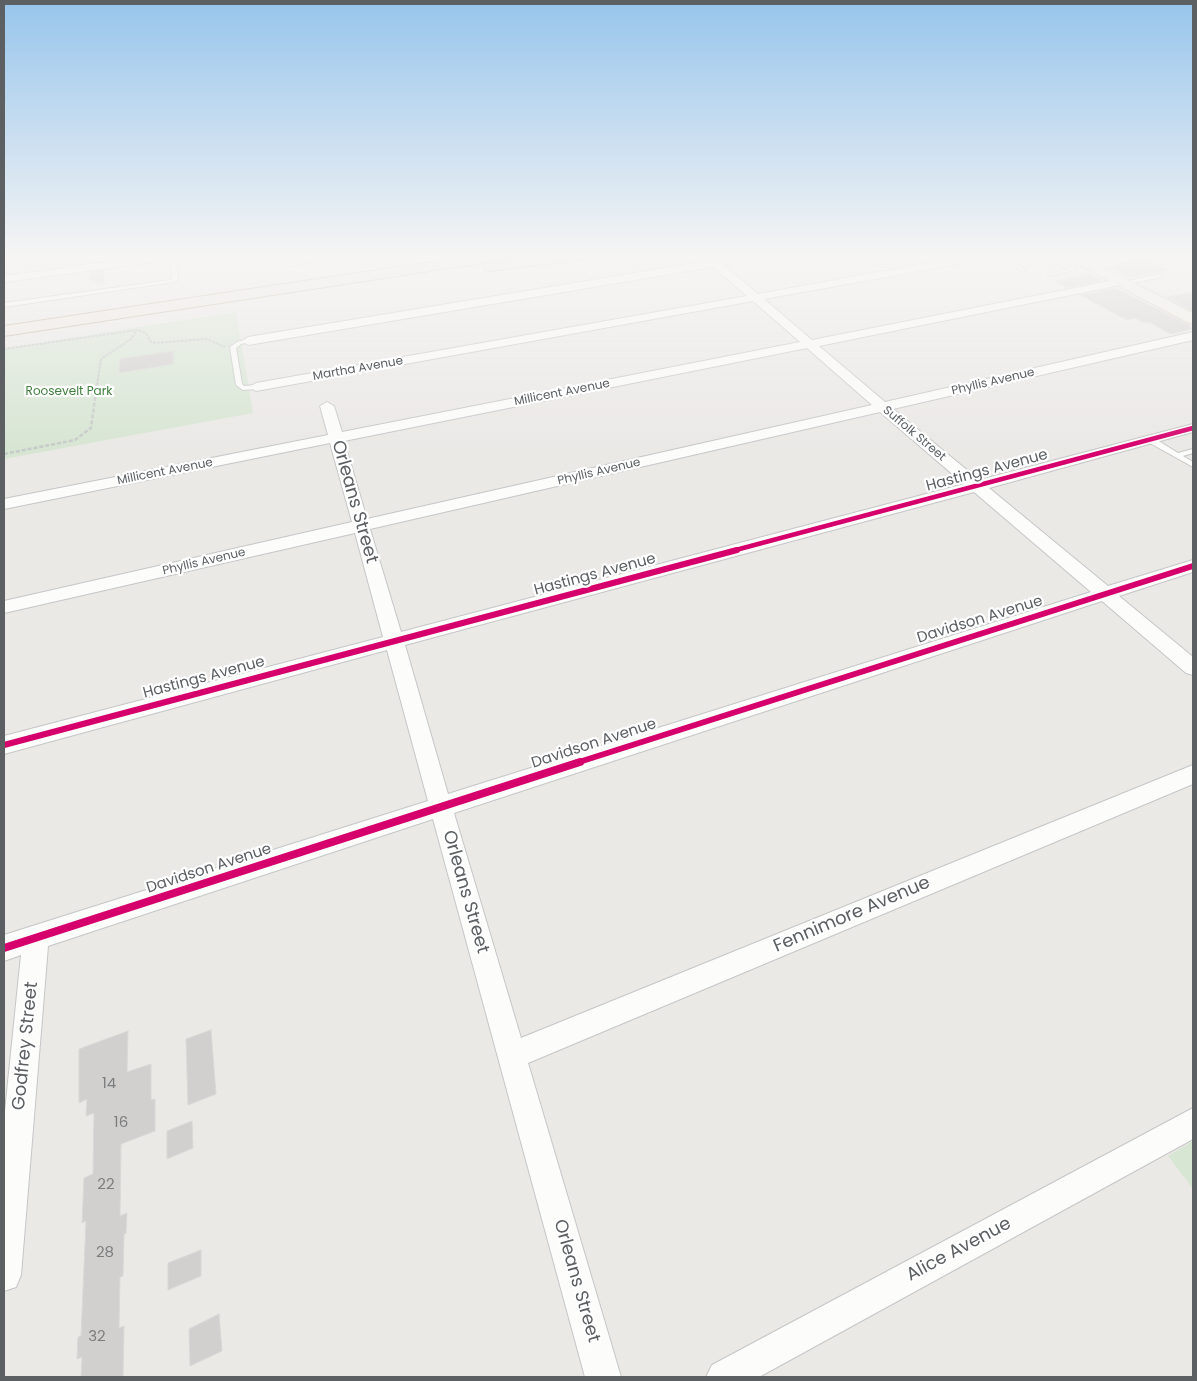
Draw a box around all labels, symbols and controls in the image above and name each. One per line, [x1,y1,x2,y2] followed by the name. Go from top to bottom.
[312,354,404,384] street label: Martha Avenue
[950,365,1036,399] street label: Phyllis Avenue
[513,377,611,409] street label: Millicent Avenue
[26,385,112,399] park label: Roosevelt Park
[880,403,948,465] street label: Suffolk Street
[326,438,382,566] street label: Orleans Street
[924,446,1050,496] street label: Hastings Avenue
[556,455,642,489] street label: Phyllis Avenue
[116,456,214,488] street label: Millicent Avenue
[161,545,247,579] street label: Phyllis Avenue
[532,550,658,600] street label: Hastings Avenue
[915,592,1045,648] street label: Davidson Avenue
[141,653,267,703] street label: Hastings Avenue
[529,715,659,773] street label: Davidson Avenue
[437,828,493,956] street label: Orleans Street
[144,840,274,898] street label: Davidson Avenue
[770,872,934,958] street label: Fennimore Avenue
[9,981,43,1111] street label: Godfrey Street
[102,1075,116,1093] house number: 14
[114,1114,128,1132] house number: 16
[97,1176,115,1194] house number: 22
[903,1213,1015,1287] street label: Alice Avenue
[548,1217,604,1345] street label: Orleans Street
[96,1244,114,1262] house number: 28
[88,1328,106,1346] house number: 32

